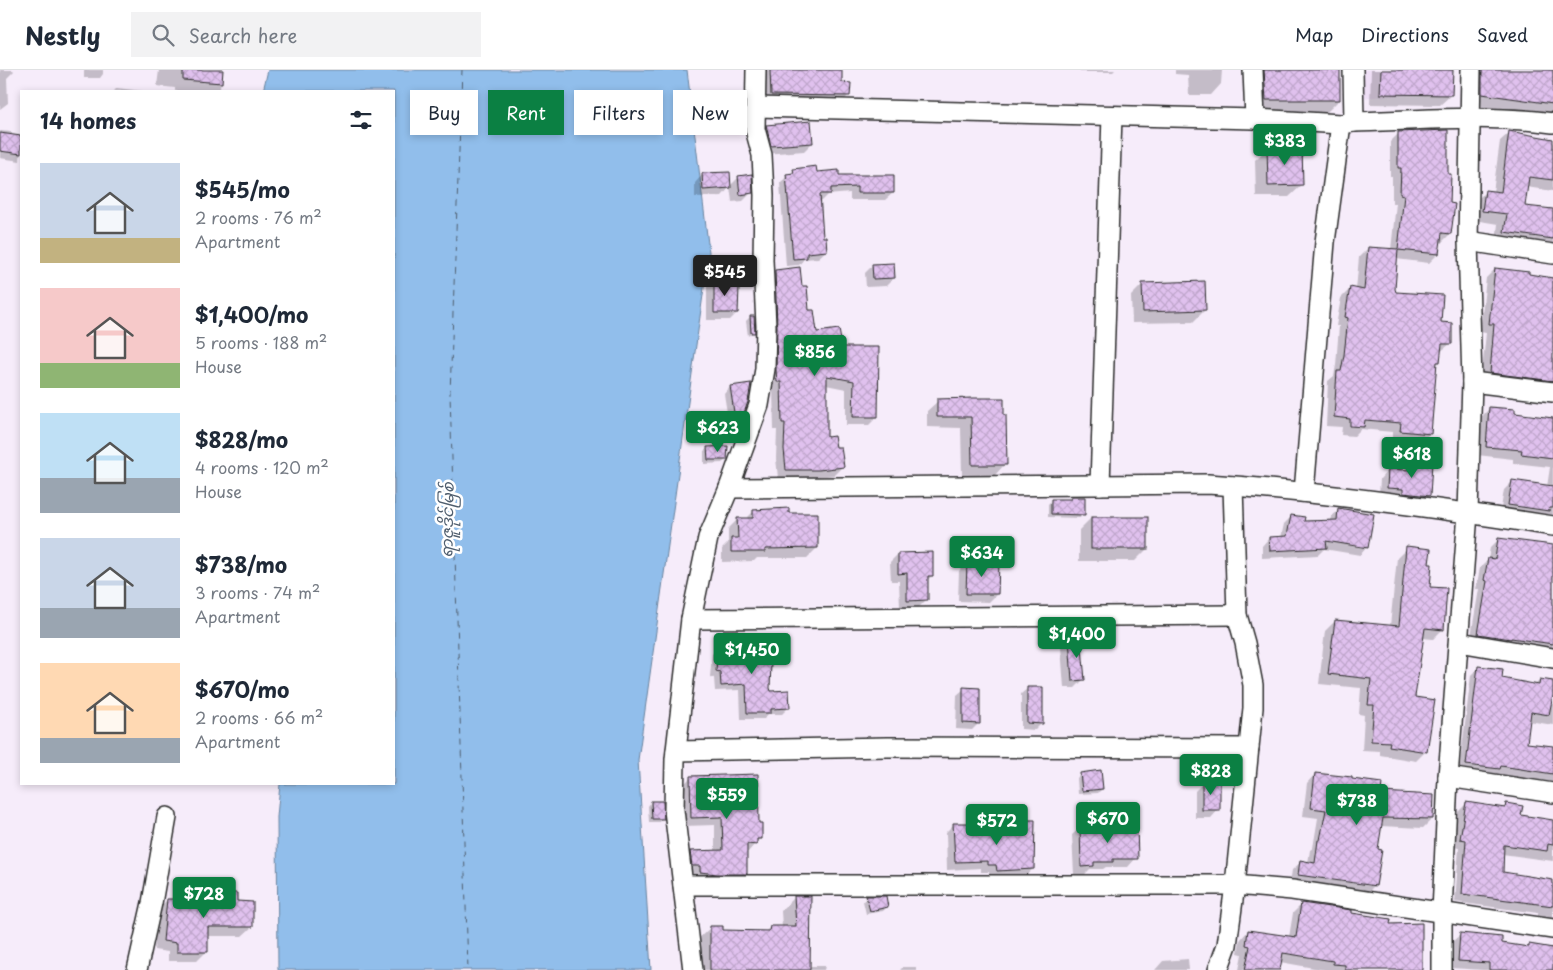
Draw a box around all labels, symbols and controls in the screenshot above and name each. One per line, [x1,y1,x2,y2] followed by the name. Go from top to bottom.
[131,12,481,57] search box
[25,17,101,53] text: Nestly
[149,21,177,49] icon: search
[189,21,297,49] text: Search here
[1295,21,1333,48] text: Map
[1361,21,1449,48] text: Directions
[1477,21,1528,48] text: Saved
[410,90,478,135] chip: Buy
[488,90,564,135] chip: Rent
[574,90,663,135] chip: Filters
[673,90,747,135] chip: New
[40,104,136,136] text: 14 homes
[347,106,375,134] icon: filters
[1255,124,1315,166] pin: $383
[1264,128,1306,152] text: $383
[195,173,290,205] text: $545/mo
[80,183,140,243] icon: home
[195,205,322,229] text: 2 rooms · 76 m²
[195,229,280,253] text: Apartment
[695,254,755,297] pin: $545
[704,259,746,283] text: $545
[195,298,308,330] text: $1,400/mo
[80,308,140,368] icon: home
[195,330,327,354] text: 5 rooms · 188 m²
[785,334,845,377] pin: $856
[795,339,835,363] text: $856
[195,354,242,378] text: House
[688,410,748,453] pin: $623
[697,415,739,439] text: $623
[195,423,288,455] text: $828/mo
[80,433,140,493] icon: home
[1382,436,1442,479] pin: $618
[1393,441,1431,465] text: $618
[195,455,329,479] text: 4 rooms · 120 m²
[195,479,242,503] text: House
[433,481,462,558] water label: ရာဇူဒိုင်မြစ်
[952,536,1012,578] pin: $634
[961,540,1003,564] text: $634
[195,548,287,580] text: $738/mo
[80,558,140,618] icon: home
[195,580,320,604] text: 3 rooms · 74 m²
[195,604,280,628] text: Apartment
[1036,616,1118,659] pin: $1,400
[1049,621,1105,645] text: $1,400
[711,632,793,675] pin: $1,450
[725,637,779,661] text: $1,450
[195,673,289,705] text: $670/mo
[80,683,140,743] icon: home
[195,705,323,729] text: 2 rooms · 66 m²
[195,729,280,753] text: Apartment
[1181,754,1241,796] pin: $828
[1191,758,1231,782] text: $828
[697,778,757,820] pin: $559
[707,782,747,806] text: $559
[1327,784,1387,826] pin: $738
[1337,788,1377,812] text: $738
[1078,802,1138,844] pin: $670
[967,804,1027,846] pin: $572
[1087,806,1129,830] text: $670
[977,808,1017,832] text: $572
[174,876,234,919] pin: $728
[184,881,224,905] text: $728

